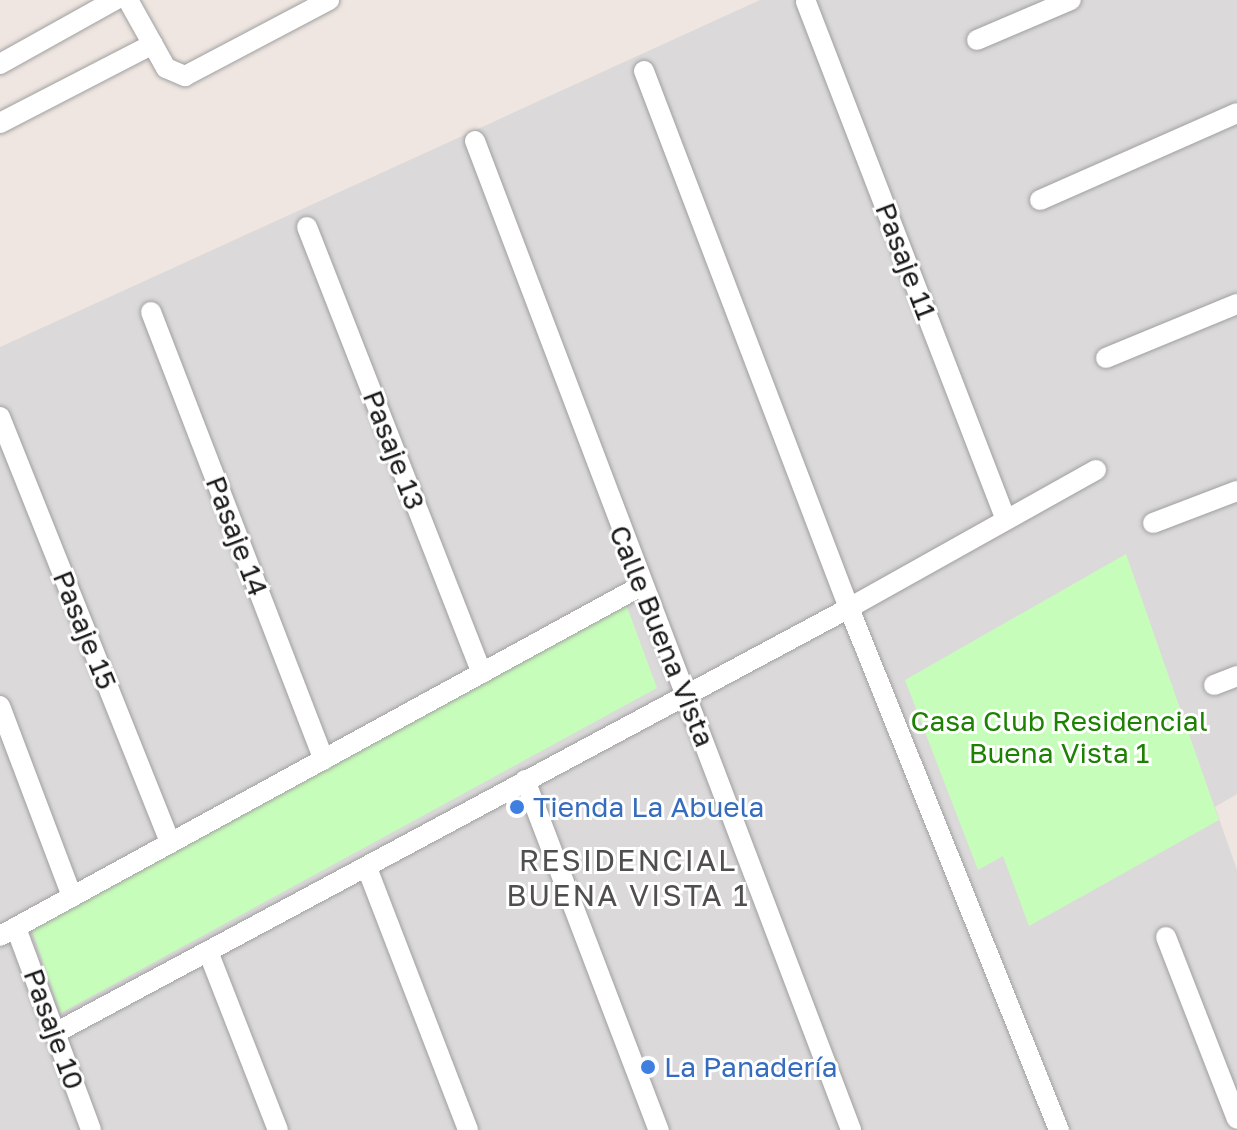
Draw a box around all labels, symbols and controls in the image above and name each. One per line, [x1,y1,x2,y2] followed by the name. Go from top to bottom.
[868,198,944,324] street label: Pasaje 11
[356,386,432,514] street label: Pasaje 13
[199,471,275,601] street label: Pasaje 14
[602,520,722,752] street label: Calle Buena Vista
[46,566,124,694] street label: Pasaje 15
[910,704,1208,770] park label: Casa Club Residencial Buena Vista 1
[533,790,764,824] place label: Tienda La Abuela
[508,798,526,816] marker: Tienda La Abuela
[506,842,750,912] district label: RESIDENCIAL BUENA VISTA 1
[17,964,91,1094] street label: Pasaje 10
[664,1050,838,1084] place label: La Panadería
[639,1058,657,1076] marker: La Panadería

